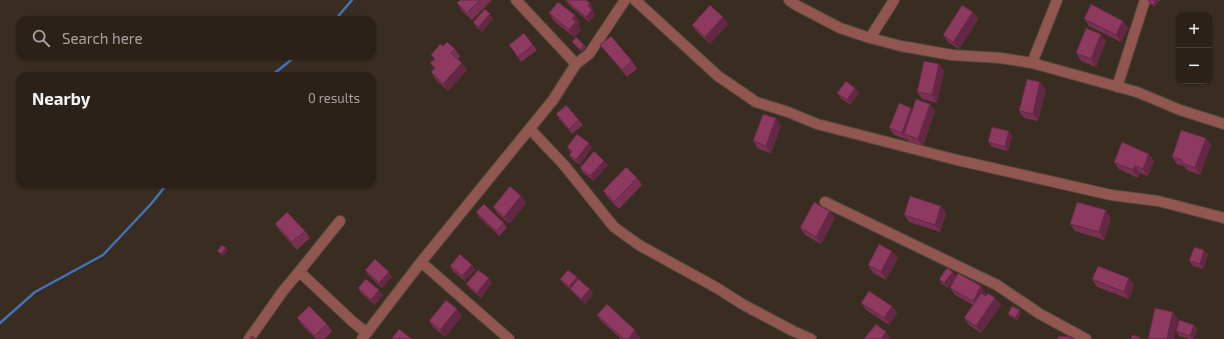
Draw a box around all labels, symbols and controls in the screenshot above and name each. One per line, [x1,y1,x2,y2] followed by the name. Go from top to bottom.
[1176,12,1212,84] map controls
[1176,12,1212,48] button: +
[16,16,376,60] search box
[30,27,52,49] icon: search
[62,29,143,47] text: Search here
[1176,48,1212,84] button: −
[32,88,90,108] text: Nearby
[308,90,360,106] text: 0 results

